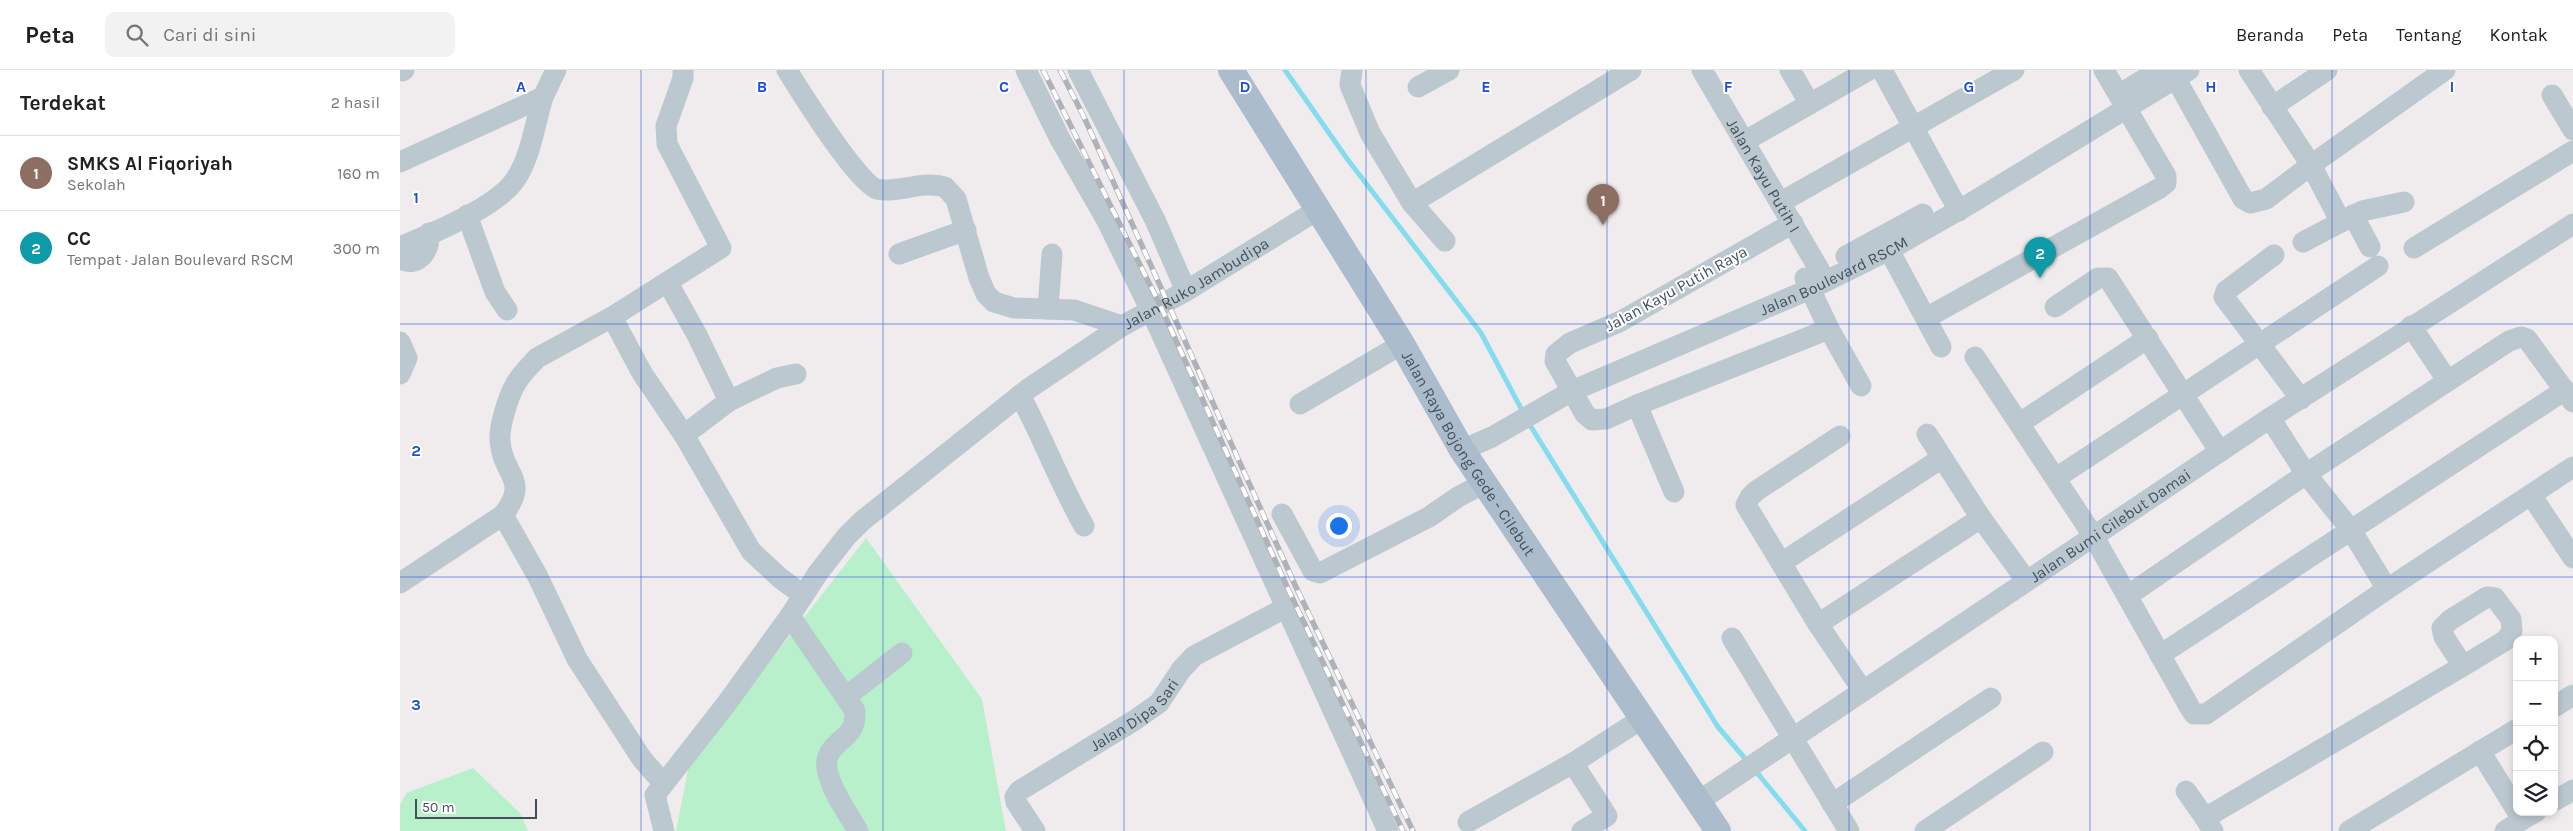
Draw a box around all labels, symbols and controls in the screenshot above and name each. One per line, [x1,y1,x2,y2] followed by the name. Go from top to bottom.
[105,12,455,57] search box
[25,21,75,49] text: Peta
[123,21,151,49] icon: search
[163,24,257,46] text: Cari di sini
[2236,24,2304,46] text: Beranda
[2332,24,2368,46] text: Peta
[2396,24,2462,46] text: Tentang
[2490,24,2548,46] text: Kontak
[516,77,526,96] text: A
[757,77,767,96] text: B
[999,77,1009,96] text: C
[1240,77,1251,96] text: D
[1481,77,1491,96] text: E
[1724,77,1733,96] text: F
[1964,77,1974,96] text: G
[2205,77,2217,96] text: H
[2450,77,2454,96] text: I
[20,91,106,115] text: Terdekat
[331,93,380,112] text: 2 hasil
[1723,115,1804,236] street label: Jalan Kayu Putih I
[67,153,233,175] text: SMKS Al Fiqoriyah
[33,164,39,183] text: 1
[337,164,380,183] text: 160 m
[67,175,126,194] text: Sekolah
[1587,184,1619,225] pin: 1
[413,188,419,207] text: 1
[67,228,91,250] text: CC
[1757,232,1911,319] street label: Jalan Boulevard RSCM
[1121,233,1272,333] street label: Jalan Ruko Jambudipa
[2024,237,2056,278] pin: 2
[31,239,41,258] text: 2
[333,239,380,258] text: 300 m
[1602,242,1750,335] street label: Jalan Kayu Putih Raya
[67,250,293,269] text: Tempat · Jalan Boulevard RSCM
[1398,348,1539,559] street label: Jalan Raya Bojong Gede - Cilebut
[411,441,421,460] text: 2
[2026,465,2194,586] street label: Jalan Bumi Cilebut Damai
[1326,513,1352,539] your location
[2513,636,2558,816] map controls
[2513,636,2558,681] button: +
[1087,675,1183,755] street label: Jalan Dipa Sari
[2513,681,2558,726] button: −
[411,695,421,714] text: 3
[2513,726,2558,771] button: locate
[2513,771,2558,816] button: layers
[415,796,538,819] scale bar
[422,799,455,816] text: 50 m

